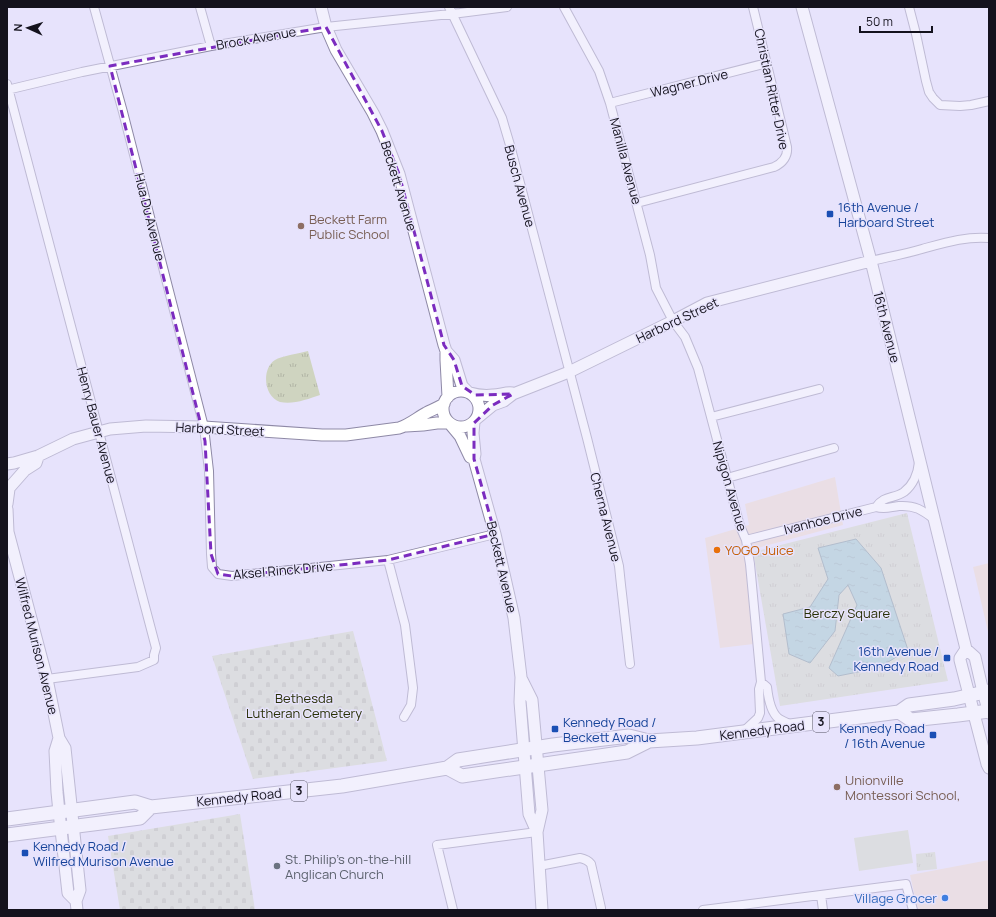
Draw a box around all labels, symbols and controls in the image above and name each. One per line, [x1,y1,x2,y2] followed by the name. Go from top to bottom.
[8,8,48,48] north arrow
[860,8,932,34] scale bar
[866,13,893,30] text: 50 m
[215,22,298,54] street label: Brock Avenue
[10,23,25,32] text: N
[750,27,794,152] street label: Christian Ritter Drive
[648,65,730,101] street label: Wagner Drive
[606,116,646,207] street label: Manilla Avenue
[377,139,421,234] street label: Beckett Avenue
[500,143,540,230] street label: Busch Avenue
[130,171,170,263] street label: Hua Du Avenue
[838,198,934,231] place label: 16th Avenue / Harboard Street
[825,209,835,219] marker: 16th Avenue / Harboard Street
[309,210,389,243] place label: Beckett Farm Public School
[296,221,306,231] marker: Beckett Farm Public School
[869,289,905,365] street label: 16th Avenue
[633,293,721,347] street label: Harbord Street
[73,365,121,486] street label: Henry Bauer Avenue
[175,418,265,440] street label: Harbord Street
[709,439,752,534] street label: Nipigon Avenue
[586,470,626,564] street label: Cherna Avenue
[782,501,864,538] street label: Ivanhoe Drive
[483,519,521,615] street label: Beckett Avenue
[725,541,794,559] place label: YOGO Juice
[712,545,722,555] marker: YOGO Juice
[232,557,334,583] street label: Aksel Rinck Drive
[11,576,63,717] street label: Wilfred Murison Avenue
[804,604,891,622] park label: Berczy Square
[853,642,939,675] place label: 16th Avenue / Kennedy Road
[942,653,952,663] marker: 16th Avenue / Kennedy Road
[246,689,362,722] park label: Bethesda Lutheran Cemetery
[813,712,829,732] road number: 3
[563,713,657,746] place label: Kennedy Road / Beckett Avenue
[718,716,806,744] street label: Kennedy Road
[839,719,925,752] place label: Kennedy Road / 16th Avenue
[550,724,560,734] marker: Kennedy Road / Beckett Avenue
[928,730,938,740] marker: Kennedy Road / 16th Avenue
[845,771,960,804] place label: Unionville Montessori School,
[291,781,307,801] road number: 3
[832,782,842,792] marker: Unionville Montessori School,
[196,784,282,810] street label: Kennedy Road
[33,837,174,870] place label: Kennedy Road / Wilfred Murison Avenue
[20,848,30,858] marker: Kennedy Road / Wilfred Murison Avenue
[285,850,411,883] place label: St. Philip's on-the-hill Anglican Church
[272,861,282,871] marker: St. Philip's on-the-hill Anglican Church
[854,889,937,907] place label: Village Grocer
[940,893,950,903] marker: Village Grocer

